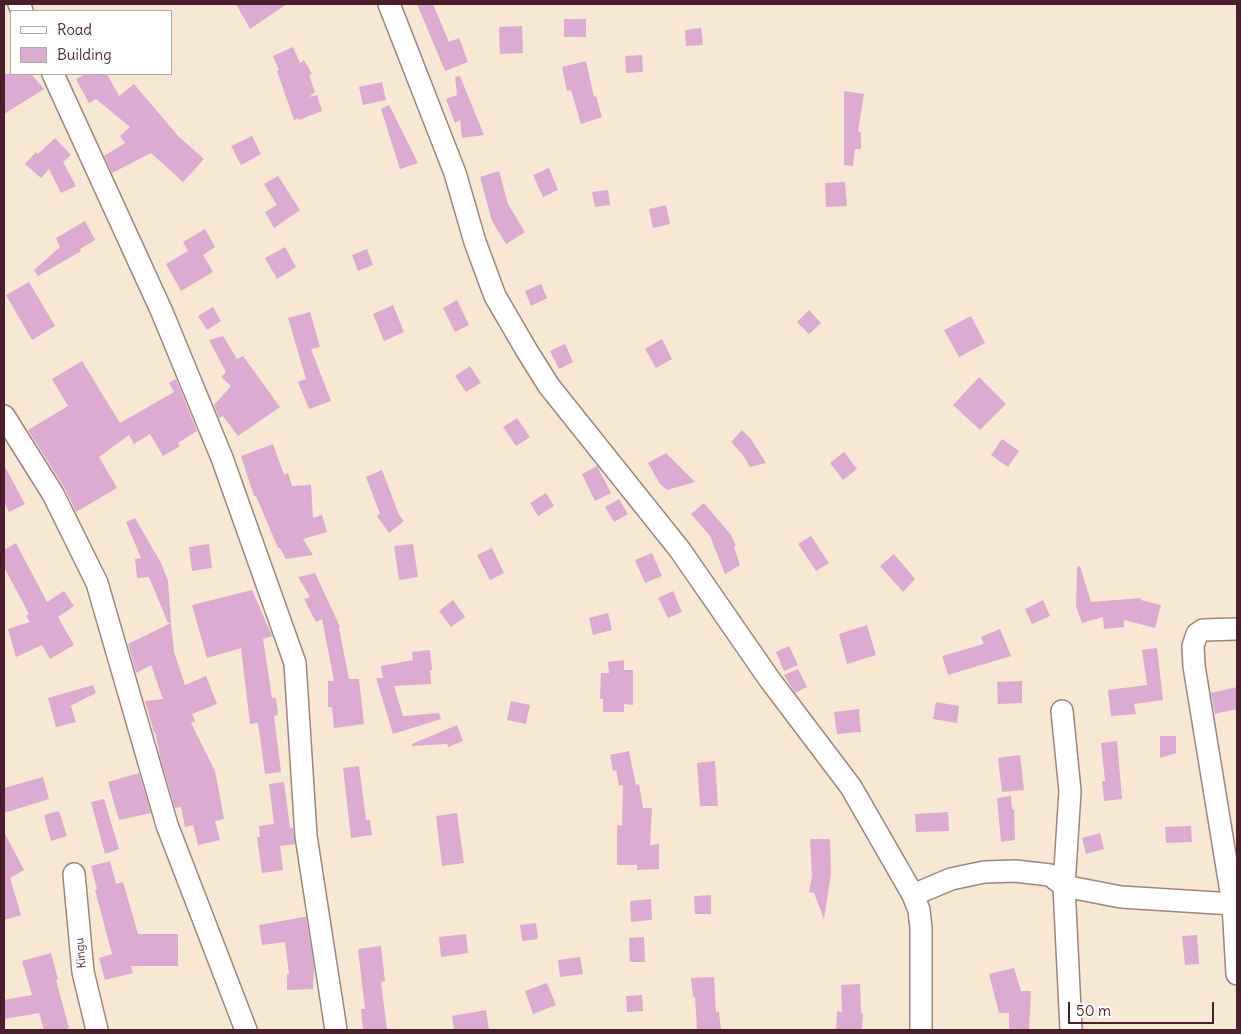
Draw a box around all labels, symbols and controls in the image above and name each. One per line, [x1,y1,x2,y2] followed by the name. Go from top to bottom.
[10,10,172,75] legend
[57,20,92,39] text: Road
[57,45,112,64] text: Building
[72,937,90,969] street label: Kingu
[1071,992,1217,1024] scale bar
[1076,1001,1111,1020] text: 50 m

